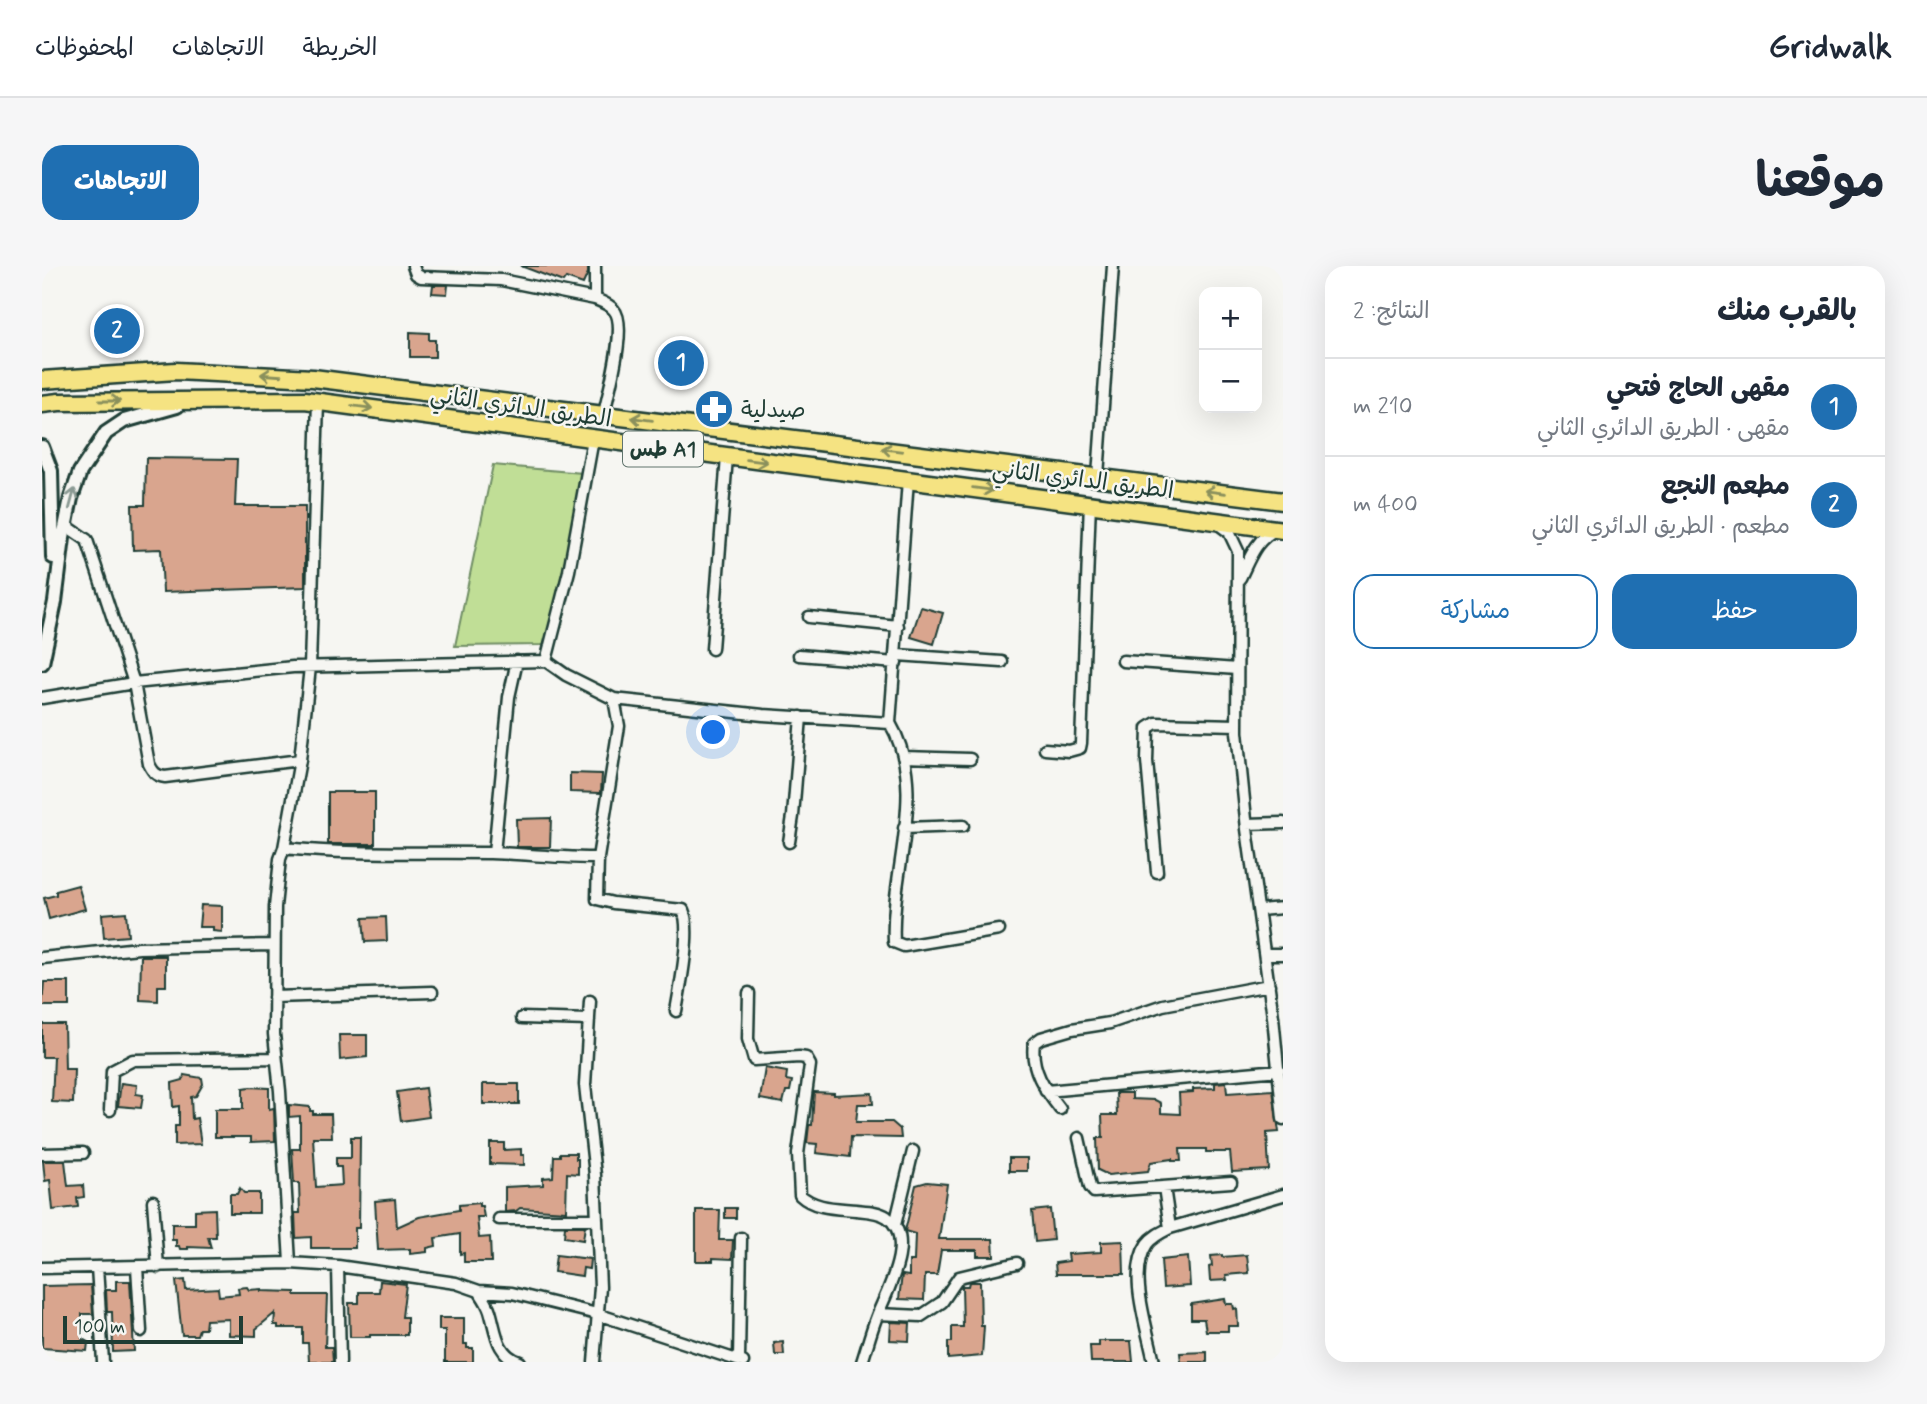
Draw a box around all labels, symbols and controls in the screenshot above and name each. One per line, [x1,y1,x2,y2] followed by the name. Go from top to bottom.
[1769,26,1892,70] text: Gridwalk
[35,33,134,64] text: المحفوظات
[172,33,265,64] text: الاتجاهات
[303,33,377,64] text: الخريطة
[42,145,199,220] button: الاتجاهات
[1755,150,1885,215] text: موقعنا
[1199,287,1262,413] map controls
[1199,287,1262,350] button: +
[1717,292,1857,331] text: بالقرب منك
[1353,297,1430,327] text: النتائج: 2
[94,305,140,357] pin: 2
[658,337,704,389] pin: 1
[1199,350,1262,413] button: −
[260,368,282,381] one-way arrow
[1606,372,1790,406] text: مقهى الحاج فتحي
[428,380,613,440] street label: الطريق الدائري الثاني
[693,388,735,430] pharmacy icon: صيدلية
[1353,392,1413,422] text: 210 m
[1829,392,1839,422] text: 1
[98,395,121,408] one-way arrow
[741,396,806,426] place label: صيدلية
[350,400,372,413] one-way arrow
[632,412,654,425] one-way arrow
[1537,414,1790,444] text: مقهى · الطريق الدائري الثاني
[623,432,703,466] road number: طس A1
[882,444,904,457] one-way arrow
[745,455,768,468] one-way arrow
[990,455,1175,511] street label: الطريق الدائري الثاني
[1660,470,1790,504] text: مطعم النجع
[971,482,994,495] one-way arrow
[1204,485,1227,498] one-way arrow
[66,488,79,510] one-way arrow
[1353,490,1418,520] text: 400 m
[1828,490,1840,520] text: 2
[1532,512,1790,542] text: مطعم · الطريق الدائري الثاني
[1353,574,1598,649] button: مشاركة
[1612,574,1857,649] button: حفظ
[696,715,730,749] your location
[63,1313,243,1345] scale bar
[74,1315,125,1340] text: 100 m

